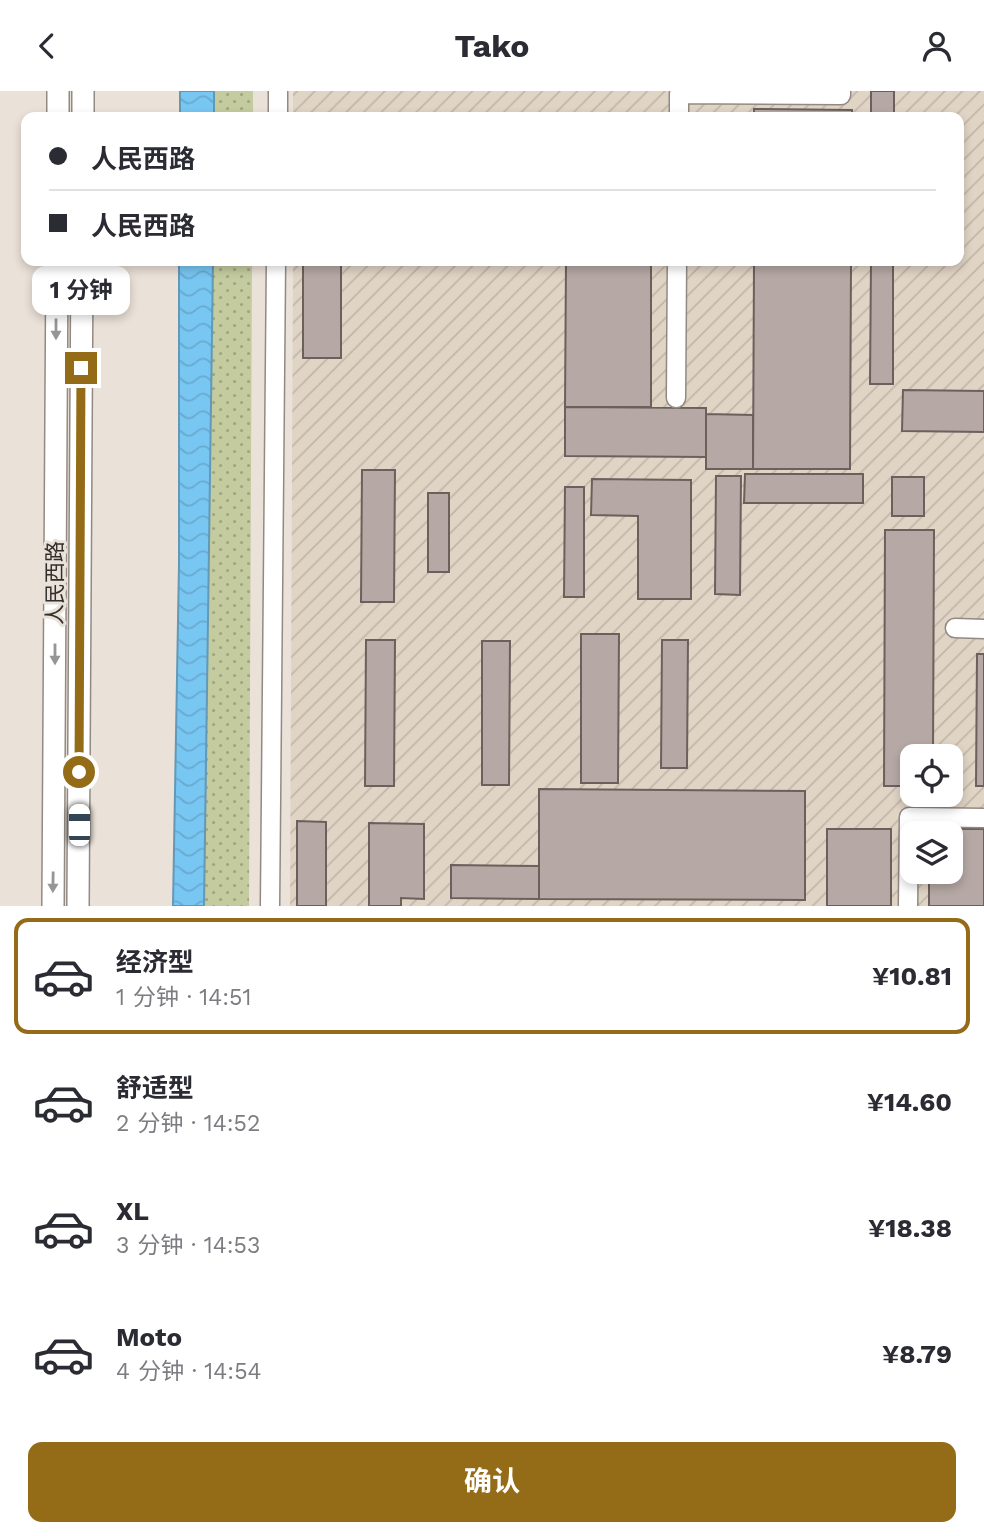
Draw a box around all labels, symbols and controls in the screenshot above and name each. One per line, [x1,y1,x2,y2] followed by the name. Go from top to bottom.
[28,27,66,65] icon: back
[455,27,529,65] text: Tako
[918,27,956,65] icon: person
[91,144,195,174] text: 人民西路
[91,211,195,241] text: 人民西路
[32,267,130,315] callout: 1 分钟
[50,277,112,304] text: 1 分钟
[50,318,62,340] one-way arrow
[65,352,97,384] route end
[42,541,67,625] street label: 人民西路
[49,644,60,666] one-way arrow
[900,744,963,884] map controls
[900,744,963,807] button: locate
[63,756,95,788] route start
[69,804,90,846] car
[900,821,963,884] button: layers
[47,871,59,893] one-way arrow
[32,945,95,1008] icon: car
[116,947,194,977] text: 经济型
[872,961,952,991] text: ¥10.81
[116,984,251,1011] text: 1 分钟 · 14:51
[32,1071,95,1134] icon: car
[116,1073,194,1103] text: 舒适型
[867,1087,952,1117] text: ¥14.60
[116,1110,260,1137] text: 2 分钟 · 14:52
[116,1196,149,1226] text: XL
[32,1197,95,1260] icon: car
[868,1213,952,1243] text: ¥18.38
[116,1232,260,1259] text: 3 分钟 · 14:53
[116,1322,182,1352] text: Moto
[32,1323,95,1386] icon: car
[882,1339,952,1369] text: ¥8.79
[116,1358,262,1385] text: 4 分钟 · 14:54
[28,1442,956,1522] button: 确认

